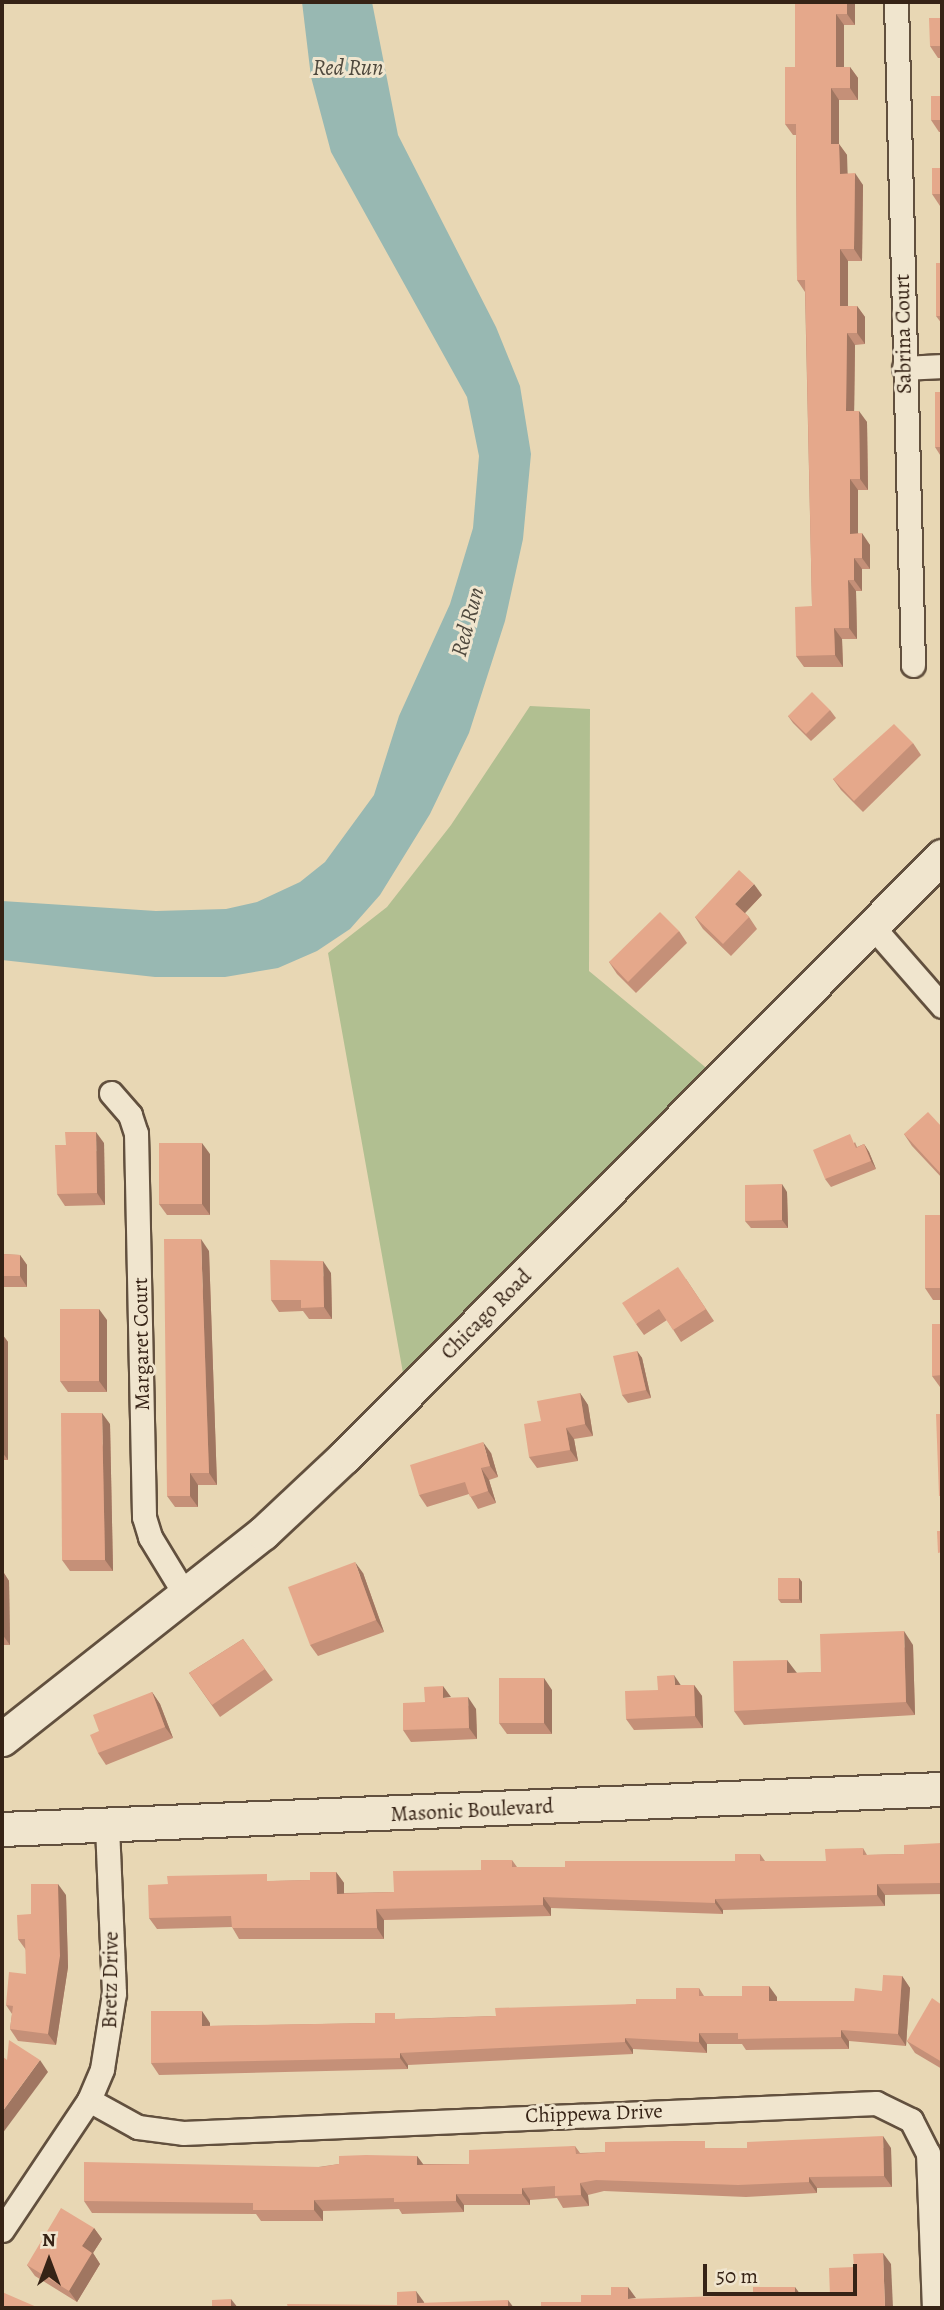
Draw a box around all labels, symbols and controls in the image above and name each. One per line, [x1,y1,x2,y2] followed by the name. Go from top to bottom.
[313,54,383,82] water label: Red Run
[889,274,917,394] street label: Sabrina Court
[445,584,491,660] water label: Red Run
[436,1264,536,1364] street label: Chicago Road
[127,1277,155,1411] street label: Margaret Court
[390,1793,554,1827] street label: Masonic Boulevard
[97,1931,123,2029] street label: Bretz Drive
[525,2098,663,2128] street label: Chippewa Drive
[14,2226,84,2296] north arrow
[42,2227,56,2253] text: N
[706,2250,860,2294] scale bar
[716,2262,758,2290] text: 50 m

